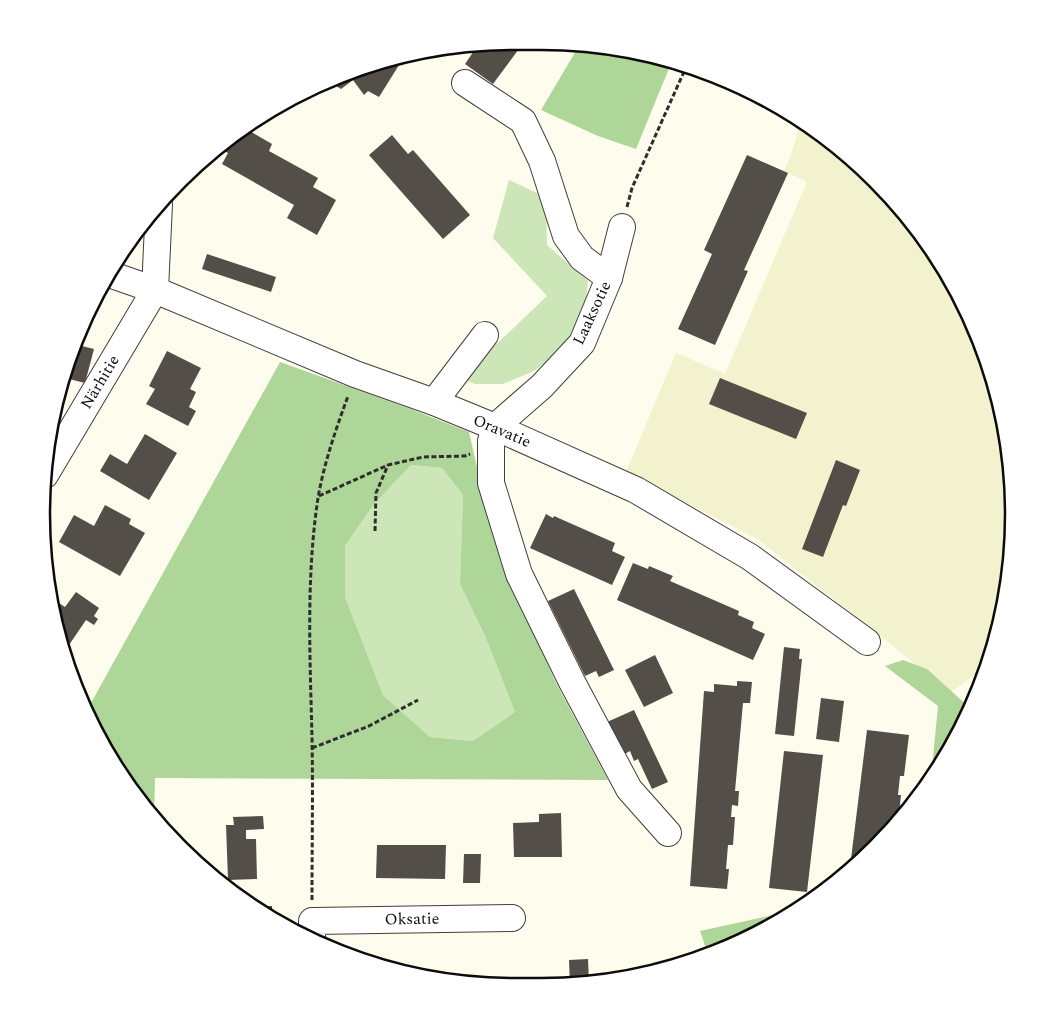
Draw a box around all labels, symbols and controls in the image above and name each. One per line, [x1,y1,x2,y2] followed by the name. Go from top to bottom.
[567,277,617,349] street label: Laaksotie
[74,350,126,414] street label: Närhitie
[469,408,535,454] street label: Oravatie
[384,907,440,931] street label: Oksatie

